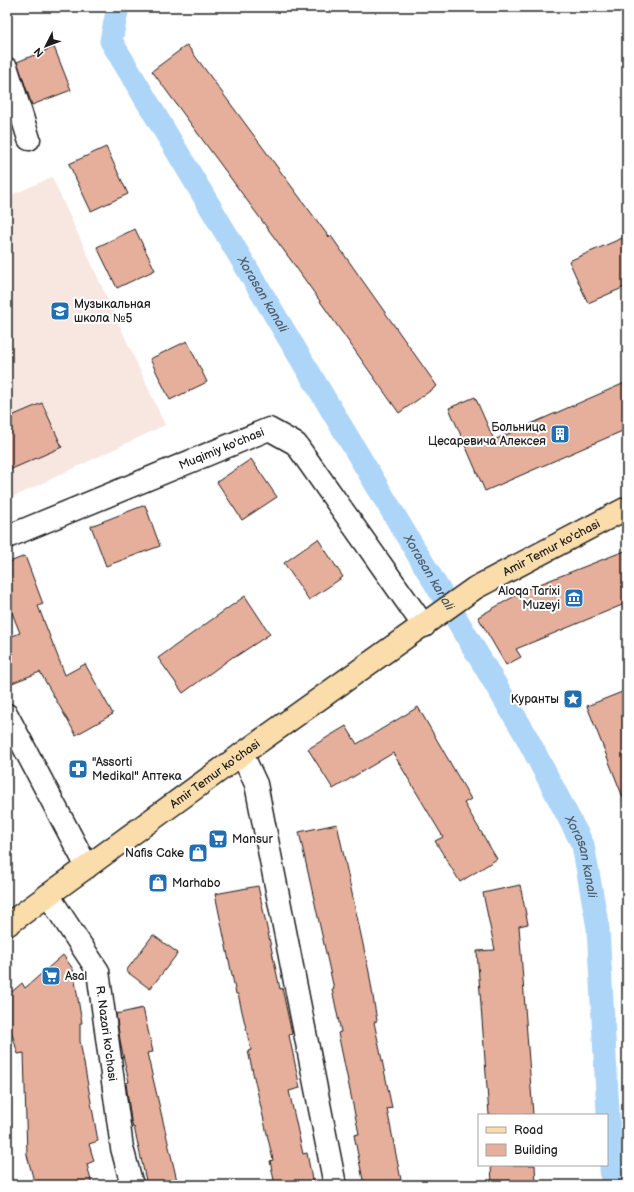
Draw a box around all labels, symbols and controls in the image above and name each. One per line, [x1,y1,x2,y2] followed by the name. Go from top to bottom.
[26,26,66,66] north arrow
[31,45,47,60] text: N
[233,253,292,336] water label: Xorasan kanali
[74,297,151,326] place label: Музыкальная школа №5
[49,300,71,322] school or university icon: Музыкальная школа №5
[428,420,546,449] place label: Больница Цесаревича Алексея
[549,423,571,445] building icon: Больница Цесаревича Алексея
[177,424,267,473] street label: Muqimiy ko'chasi
[500,516,603,580] street label: Amir Temur ko'chasi
[399,531,458,614] water label: Xorasan kanali
[498,584,560,613] place label: Aloqa Tarixi Muzeyi
[563,587,585,609] museum icon: Aloqa Tarixi Muzeyi
[562,688,584,710] place icon: Куранты
[511,692,559,707] place label: Куранты
[167,736,263,812] street label: Amir Temur ko'chasi
[92,755,182,784] place label: "Assorti Medikal" Аптека
[67,758,89,780] pharmacy icon: "Assorti Medikal" Аптека
[561,812,601,900] water label: Xorasan kanali
[207,828,229,850] supermarket icon: Mansur
[232,832,274,847] place label: Mansur
[187,842,209,864] shop icon: Nafis Cake
[125,846,184,861] place label: Nafis Cake
[147,872,169,894] shop icon: Marhabo
[172,876,221,891] place label: Marhabo
[40,965,62,987] supermarket icon: Asal
[65,969,87,984] place label: Asal
[93,985,120,1082] street label: R. Nazari ko'chasi
[478,1114,608,1166] legend
[514,1123,543,1138] text: Road
[514,1143,558,1158] text: Building

